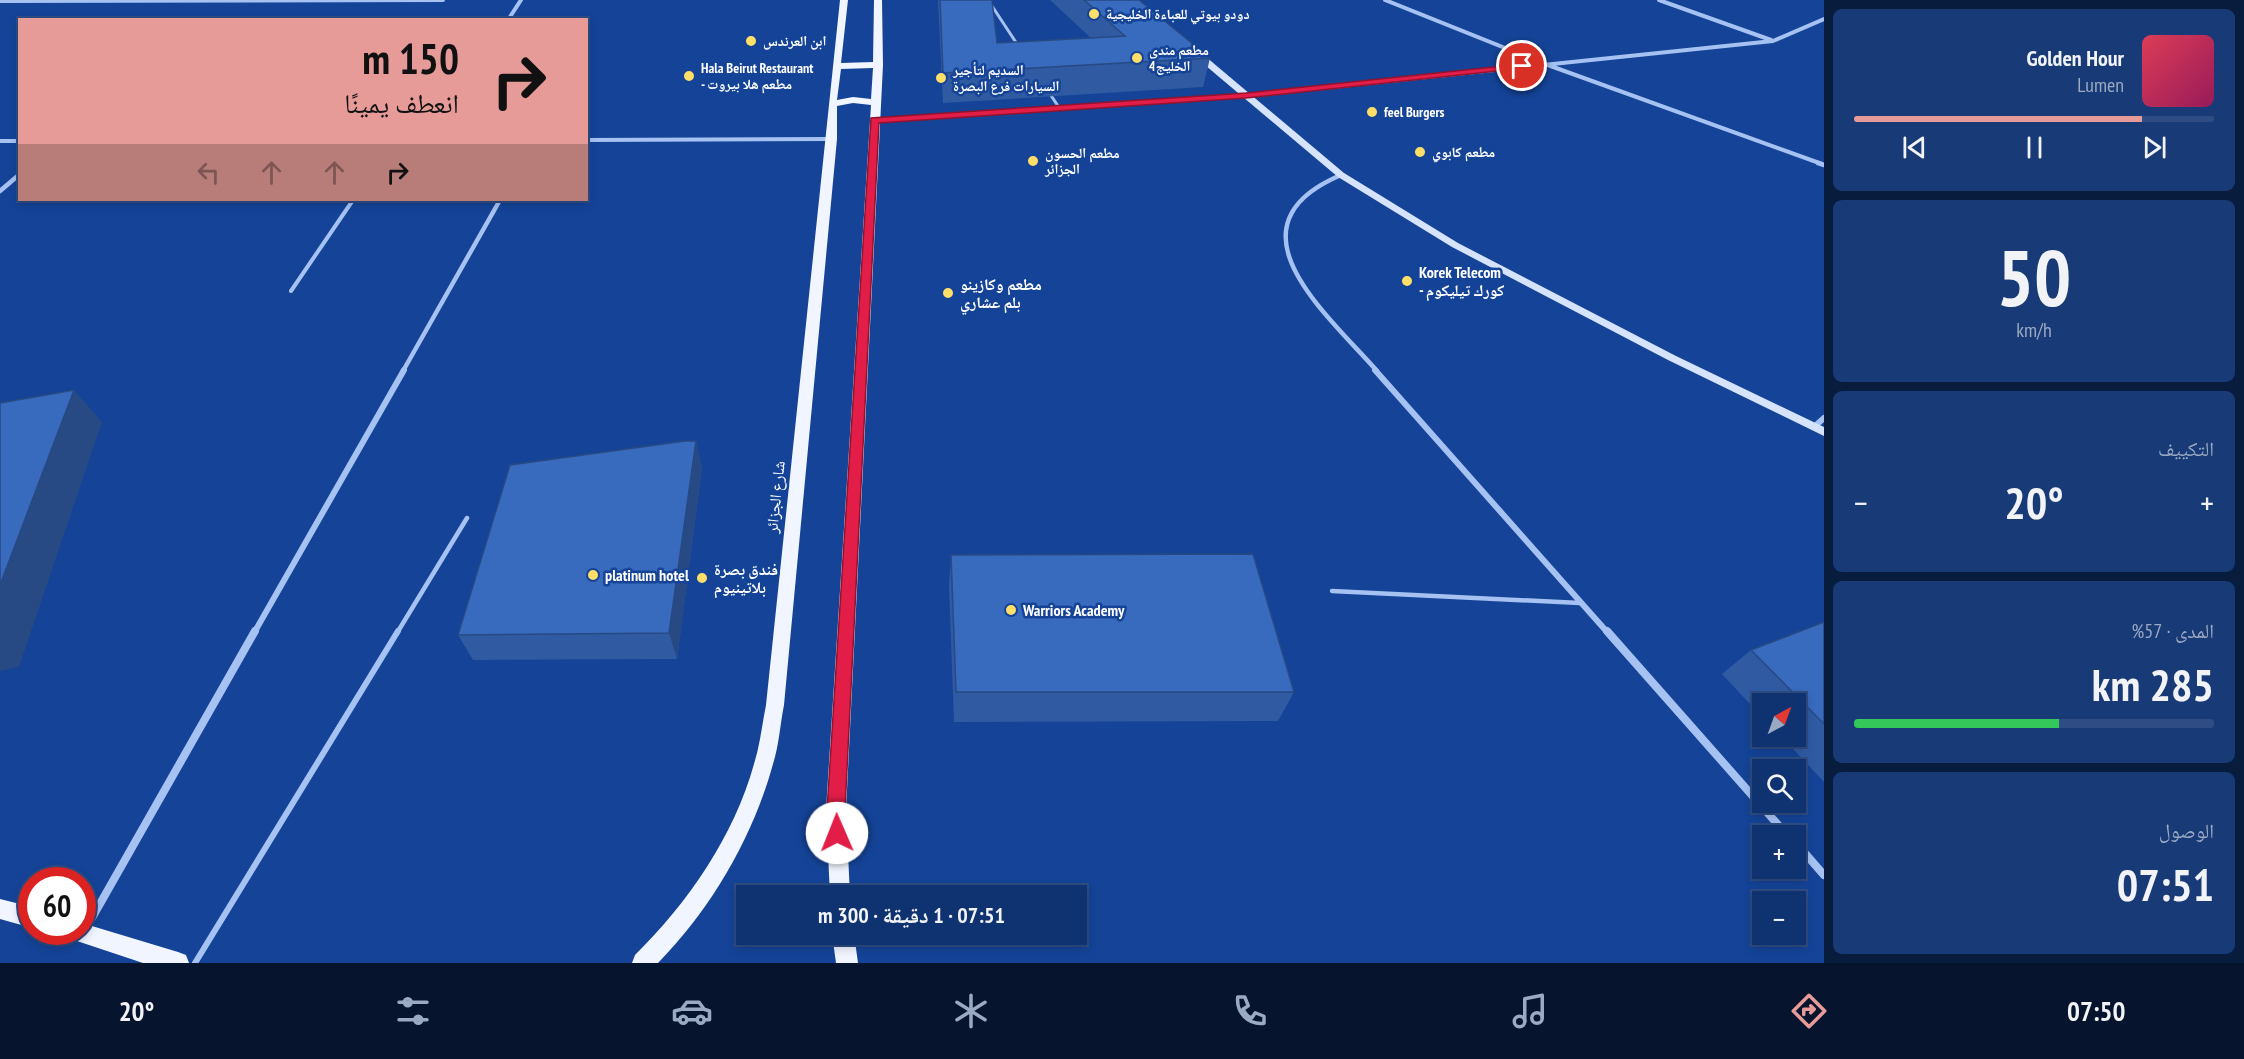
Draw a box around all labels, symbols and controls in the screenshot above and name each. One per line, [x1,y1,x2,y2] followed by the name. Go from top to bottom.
[1106,5,1249,25] place label: دودو بيوتي للعباءة الخليجية
[1087,7,1101,21] marker: دودو بيوتي للعباءة الخليجية
[362,31,459,86] text: 150 m
[763,32,826,50] place label: ابن العرندس
[744,34,758,48] marker: ابن العرندس
[1496,40,1547,91] pin
[1149,41,1209,75] place label: مطعم مندي الخليج4
[480,42,558,120] icon: right
[2026,44,2124,72] text: Golden Hour
[1505,49,1538,82] icon: arrive
[1130,51,1144,65] marker: مطعم مندي الخليج4
[701,59,813,94] place label: Hala Beirut Restaurant - مطعم هلا بيروت
[952,61,1060,95] place label: السديم لتأجير السيارات فرع البصرة
[682,69,696,83] marker: Hala Beirut Restaurant - مطعم هلا بيروت
[934,71,948,85] marker: السديم لتأجير السيارات فرع البصرة
[2077,72,2124,98] text: Lumen
[344,86,459,120] text: انعطف يمينًا
[1384,103,1444,121] place label: feel Burgers
[1365,105,1379,119] marker: feel Burgers
[1898,131,1931,164] icon: previous
[2018,131,2051,164] icon: pause
[2138,131,2171,164] icon: next
[1432,143,1495,163] place label: مطعم كابوي
[1044,144,1120,178] place label: مطعم الحسون الجزائر
[1413,145,1427,159] marker: مطعم كابوي
[1026,154,1040,168] marker: مطعم الحسون الجزائر
[192,156,225,189] icon: left
[255,156,288,189] icon: ahead
[318,156,351,189] icon: ahead
[381,156,414,189] icon: right
[1997,227,2071,328] text: 50
[1419,262,1504,302] place label: Korek Telecom - كورك تيليكوم
[960,274,1042,315] place label: مطعم وكازينو بلم عشاري
[1400,274,1414,288] marker: Korek Telecom - كورك تيليكوم
[941,286,955,300] marker: مطعم وكازينو بلم عشاري
[2016,317,2052,343] text: km/h
[2158,436,2214,462] text: التكييف
[761,460,790,535] street label: شارع الجزائر
[2004,473,2064,531] text: 20°
[1854,481,1868,524] text: −
[2200,481,2214,524] text: +
[714,559,778,599] place label: فندق بصرة بلاتينيوم
[605,565,689,585] place label: platinum hotel
[586,568,600,582] marker: platinum hotel
[695,571,709,585] marker: فندق بصرة بلاتينيوم
[1022,600,1125,620] place label: Warriors Academy
[1004,603,1018,617] marker: Warriors Academy
[2131,618,2214,644] text: المدى · 57%
[2092,655,2214,713] text: 285 km
[1752,693,1806,747] north arrow
[1752,693,1806,945] map controls
[1752,759,1806,813] button: search
[805,801,869,865] position arrow
[2159,818,2214,844] text: الوصول
[1752,825,1806,879] button: +
[2117,855,2214,913] text: 07:51
[18,867,96,945] speed limit sign: 60
[1752,891,1806,945] button: −
[818,901,1005,929] text: 07:51 · 1 دقيقة · 300 m
[392,990,434,1032] icon: filters
[671,990,713,1032] icon: car
[950,990,992,1032] icon: climate
[1229,990,1271,1032] icon: phone
[1509,990,1551,1032] icon: music
[1788,990,1830,1032] icon: directions
[119,994,154,1028] text: 20°
[2067,994,2125,1028] text: 07:50

